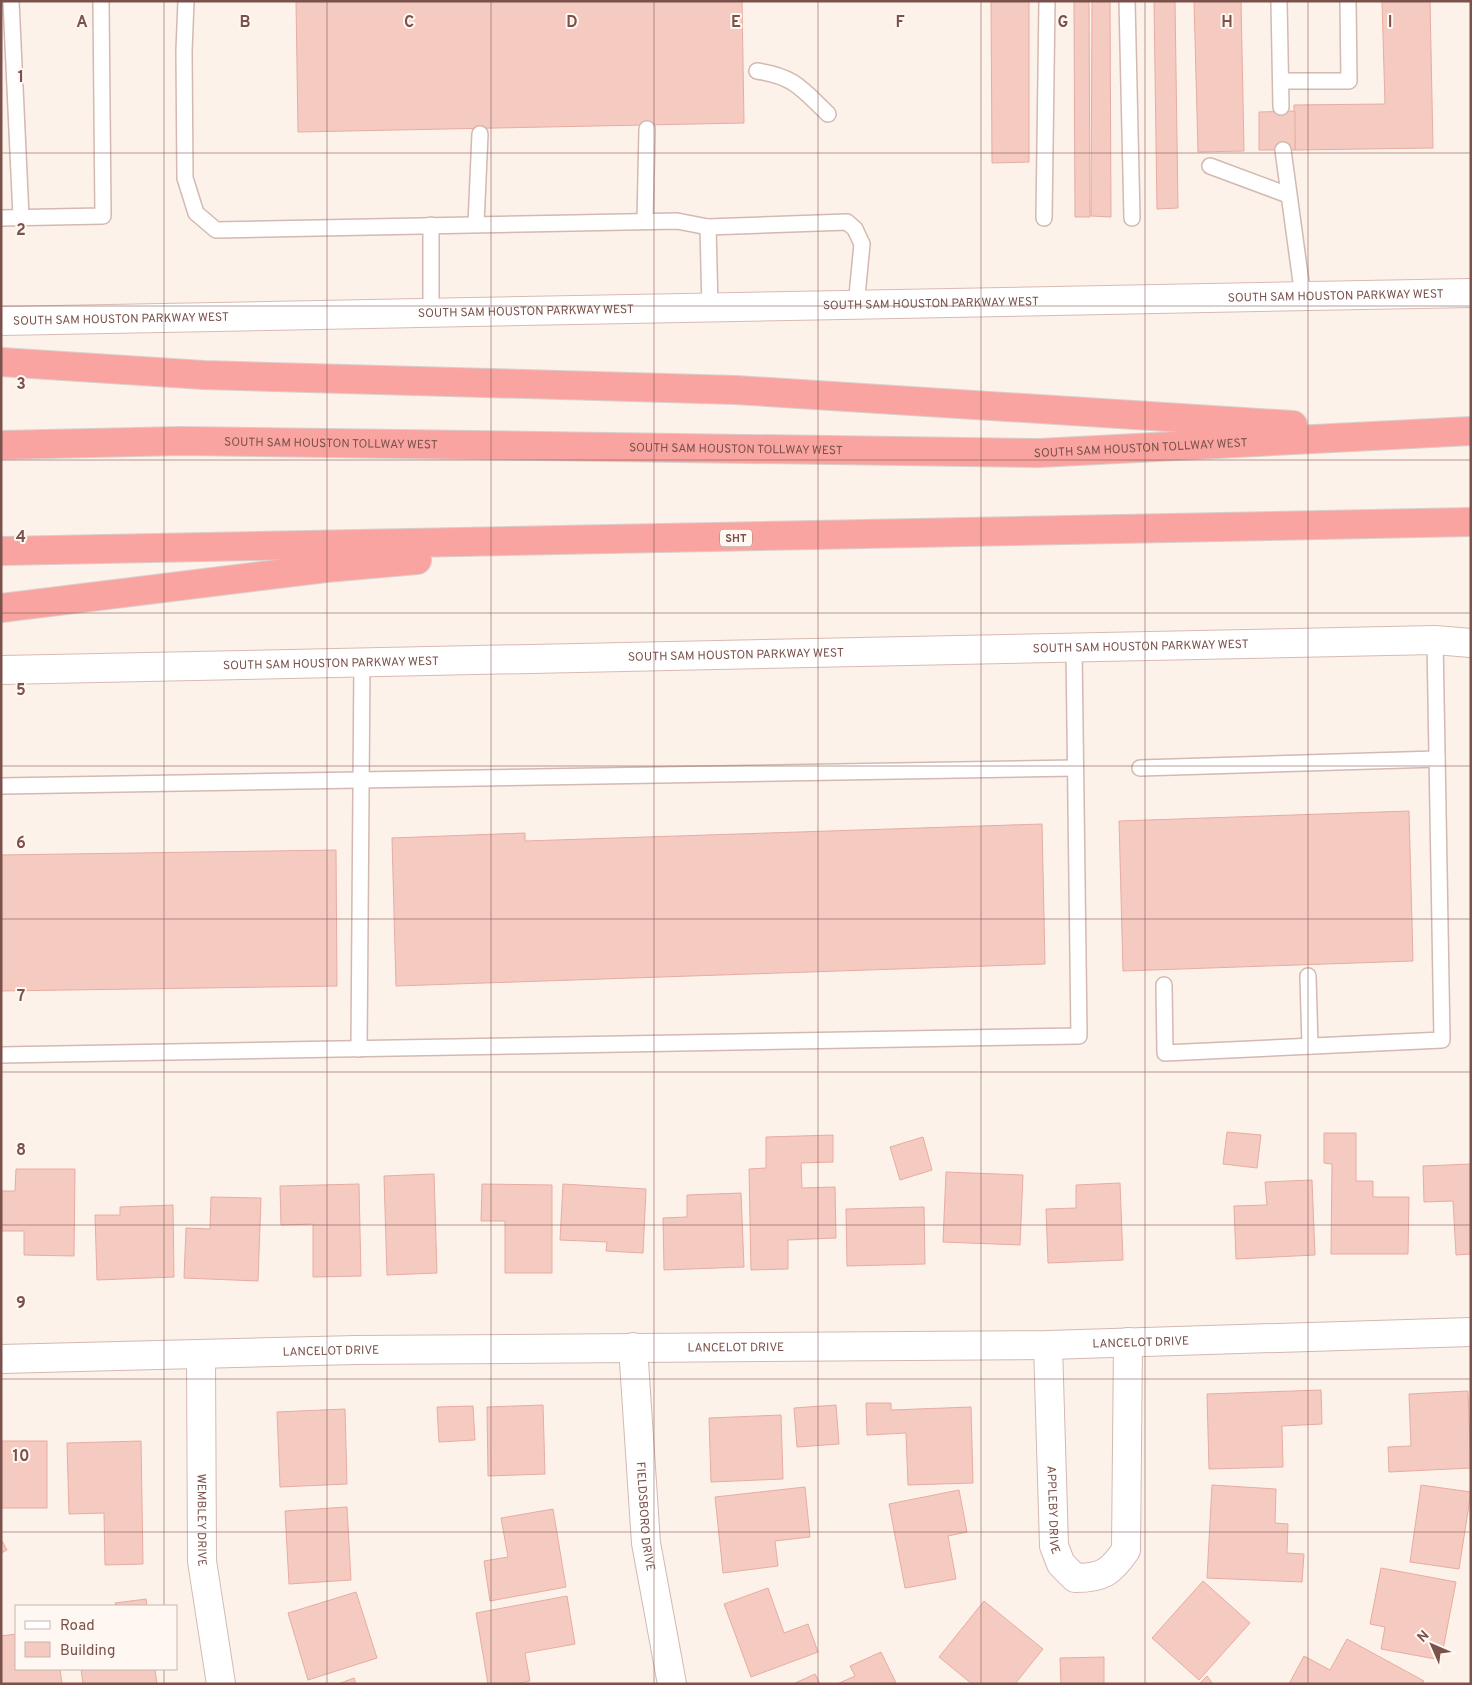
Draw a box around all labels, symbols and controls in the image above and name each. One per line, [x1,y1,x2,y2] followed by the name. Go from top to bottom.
[76,13,88,33] text: A
[239,13,251,33] text: B
[404,13,414,33] text: C
[566,13,578,33] text: D
[731,13,741,33] text: E
[895,13,905,33] text: F
[1058,13,1068,33] text: G
[1221,13,1233,33] text: H
[1388,13,1392,33] text: I
[18,68,24,88] text: 1
[16,221,26,241] text: 2
[1228,287,1444,307] street label: SOUTH SAM HOUSTON PARKWAY WEST
[823,294,1039,314] street label: SOUTH SAM HOUSTON PARKWAY WEST
[418,302,634,322] street label: SOUTH SAM HOUSTON PARKWAY WEST
[13,310,229,330] street label: SOUTH SAM HOUSTON PARKWAY WEST
[16,375,26,395] text: 3
[224,435,438,454] street label: SOUTH SAM HOUSTON TOLLWAY WEST
[1034,435,1248,462] street label: SOUTH SAM HOUSTON TOLLWAY WEST
[629,440,843,459] street label: SOUTH SAM HOUSTON TOLLWAY WEST
[16,528,26,548] text: 4
[720,530,752,546] road number: SHT
[1033,637,1249,657] street label: SOUTH SAM HOUSTON PARKWAY WEST
[628,645,844,666] street label: SOUTH SAM HOUSTON PARKWAY WEST
[223,654,439,674] street label: SOUTH SAM HOUSTON PARKWAY WEST
[16,681,26,701] text: 5
[16,834,26,854] text: 6
[17,987,25,1007] text: 7
[16,1141,26,1161] text: 8
[16,1294,26,1314] text: 9
[1092,1334,1189,1353] street label: LANCELOT DRIVE
[687,1340,784,1357] street label: LANCELOT DRIVE
[282,1343,379,1361] street label: LANCELOT DRIVE
[13,1447,29,1467] text: 10
[632,1461,658,1573] street label: FIELDSBORO DRIVE
[1043,1466,1063,1557] street label: APPLEBY DRIVE
[193,1474,210,1568] street label: WEMBLEY DRIVE
[15,1605,178,1670] legend
[60,1617,95,1636] text: Road
[1407,1620,1457,1670] north arrow
[1414,1627,1433,1646] text: N
[60,1642,115,1661] text: Building

